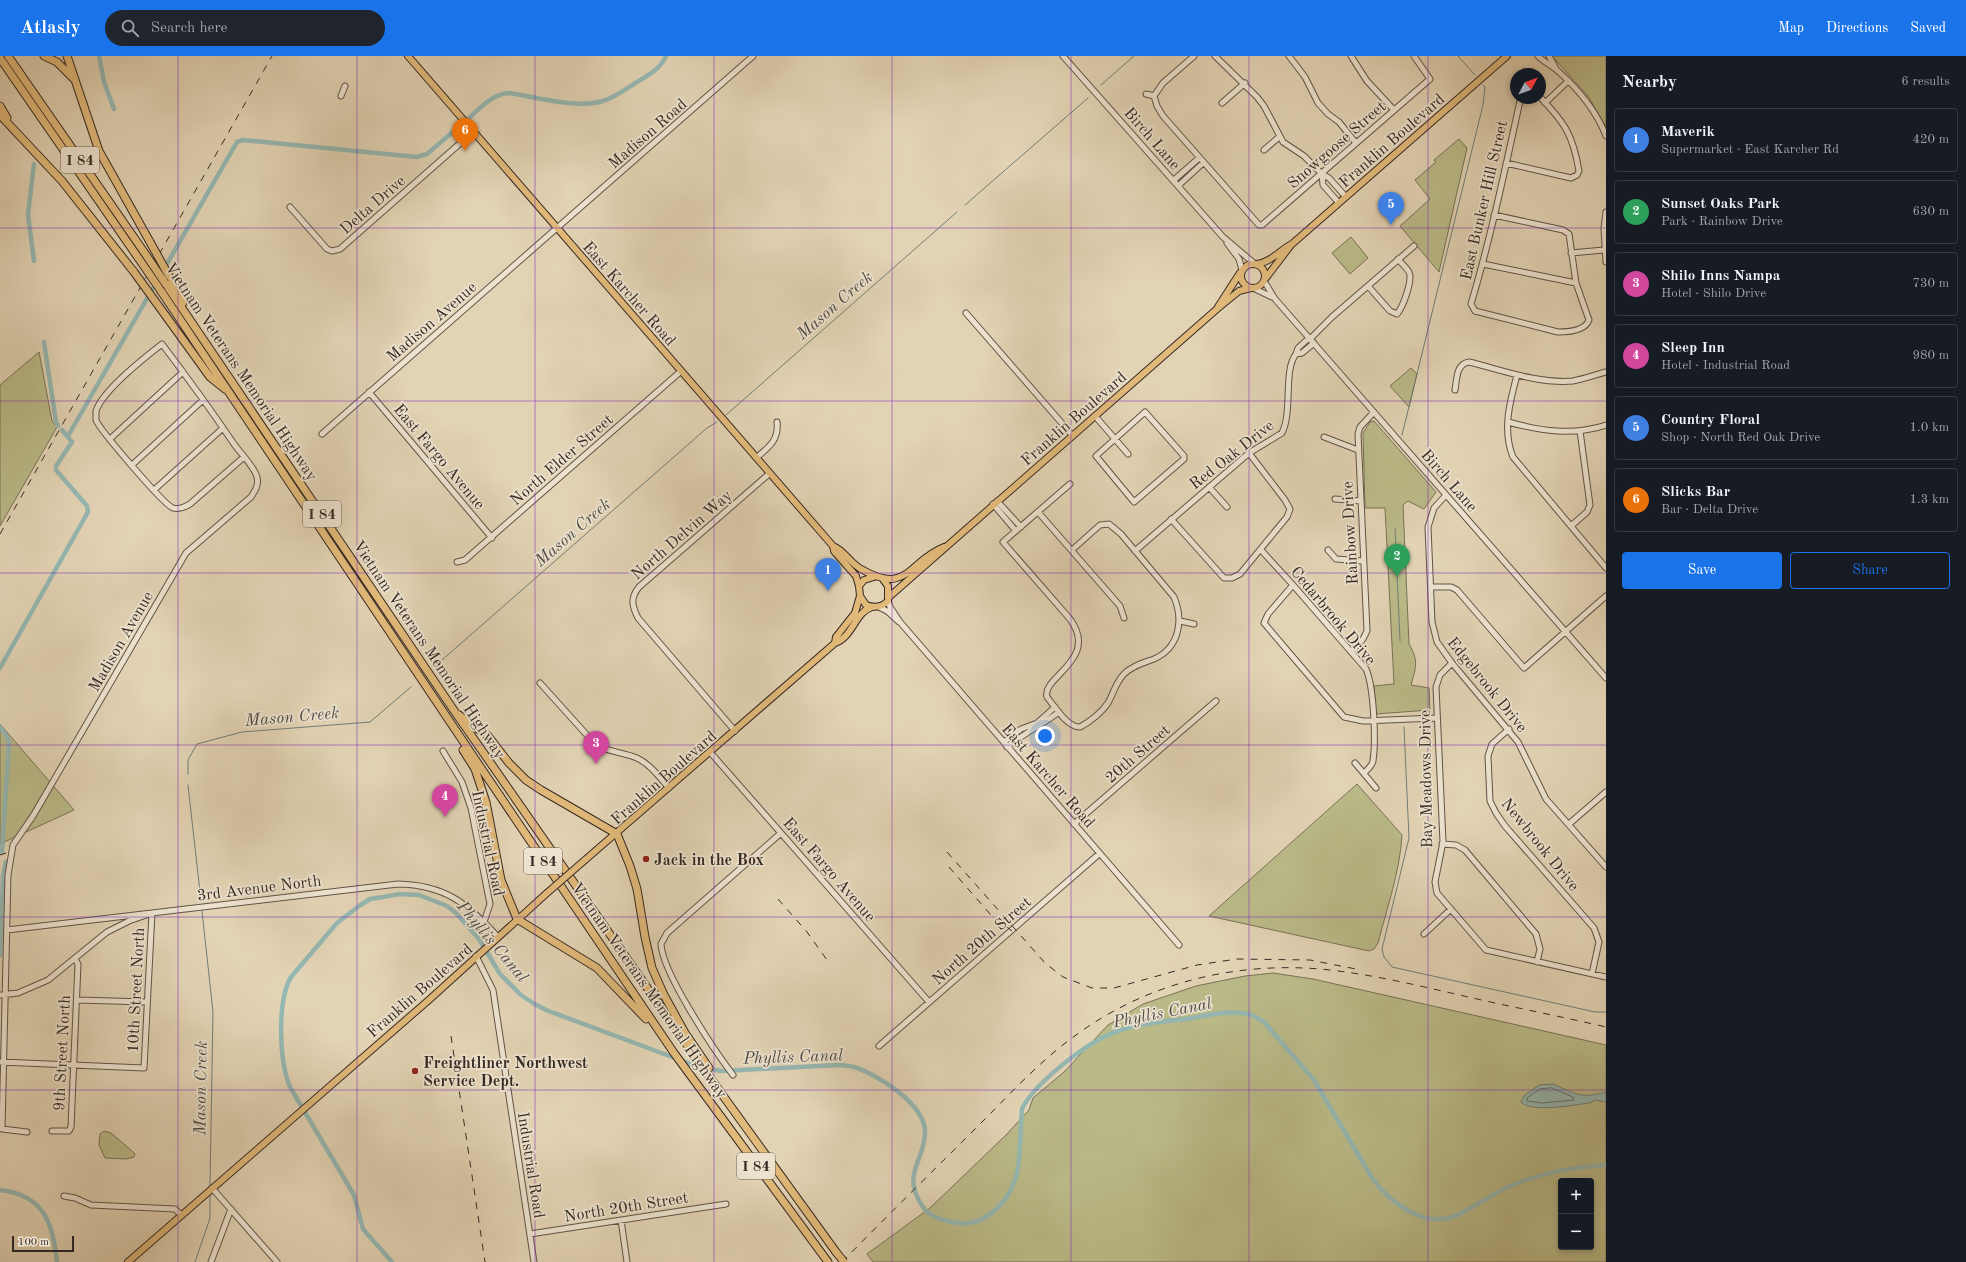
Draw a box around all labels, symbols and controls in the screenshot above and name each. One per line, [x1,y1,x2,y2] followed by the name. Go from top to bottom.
[105,10,385,46] search box
[119,17,141,39] icon: search
[20,19,81,38] text: Atlasly
[151,21,228,36] text: Search here
[1778,21,1804,35] text: Map
[1826,21,1888,35] text: Directions
[1910,21,1946,35] text: Saved
[1510,68,1546,104] north arrow
[1622,74,1677,91] text: Nearby
[1901,75,1950,88] text: 6 results
[1337,92,1448,191] street label: Franklin Boulevard
[606,96,690,173] street label: Madison Road
[1285,98,1390,192] street label: Snowgoose Street
[1120,105,1183,174] street label: Birch Lane
[452,118,478,151] pin: 6
[1459,119,1511,282] street label: East Bunker Hill Street
[1661,125,1715,140] text: Maverik
[1632,133,1640,146] text: 1
[1912,133,1949,146] text: 420 m
[1661,143,1839,156] text: Supermarket · East Karcher Rd
[61,147,99,173] road number: I 84
[338,173,409,238] street label: Delta Drive
[1378,192,1404,225] pin: 5
[1661,197,1780,212] text: Sunset Oaks Park
[1632,205,1640,218] text: 2
[1912,205,1949,218] text: 630 m
[1661,215,1783,228] text: Park · Rainbow Drive
[579,239,678,349] street label: East Karcher Road
[161,260,320,485] street label: Vietnam Veterans Memorial Highway
[793,269,876,344] water label: Mason Creek
[1661,269,1780,284] text: Shilo Inns Nampa
[1632,277,1640,290] text: 3
[1912,277,1949,290] text: 730 m
[384,279,480,366] street label: Madison Avenue
[1661,287,1766,300] text: Hotel · Shilo Drive
[1661,341,1725,356] text: Sleep Inn
[1632,349,1640,362] text: 4
[1912,349,1949,362] text: 980 m
[1661,359,1790,372] text: Hotel · Industrial Road
[1019,370,1130,469] street label: Franklin Boulevard
[390,402,487,513] street label: East Fargo Avenue
[508,412,617,509] street label: North Elder Street
[1661,413,1760,428] text: Country Floral
[1187,418,1277,493] street label: Red Oak Drive
[1632,421,1640,434] text: 5
[1910,421,1949,434] text: 1.0 km
[1661,431,1820,444] text: Shop · North Red Oak Drive
[1417,447,1480,516] street label: Birch Lane
[1340,481,1362,585] street label: Rainbow Drive
[1661,485,1730,500] text: Slicks Bar
[629,487,736,583] street label: North Delvin Way
[1632,493,1640,506] text: 6
[1910,493,1949,506] text: 1.3 km
[531,496,614,571] water label: Mason Creek
[303,501,341,527] road number: I 84
[1661,503,1758,516] text: Bar · Delta Drive
[349,538,508,763] street label: Vietnam Veterans Memorial Highway
[1384,544,1410,577] pin: 2
[1622,552,1782,589] button: Save
[1790,552,1950,589] button: Share
[815,558,841,591] pin: 1
[1287,564,1378,668] street label: Cedarbrook Drive
[87,589,157,695] street label: Madison Avenue
[1443,635,1530,736] street label: Edgebrook Drive
[243,705,340,730] water label: Mason Creek
[1418,710,1436,848] street label: Bay Meadows Drive
[998,721,1097,831] street label: East Karcher Road
[1103,722,1174,787] street label: 20th Street
[1035,726,1055,746] your location
[609,729,720,828] street label: Franklin Boulevard
[583,731,609,764] pin: 3
[432,784,458,817] pin: 4
[468,789,506,898] street label: Industrial Road
[1497,796,1582,895] street label: Newbrook Drive
[779,815,878,925] street label: East Fargo Avenue
[524,848,562,874] road number: I 84
[654,853,764,869] place label: Jack in the Box
[641,854,651,864] marker: Jack in the Box
[196,873,323,905] street label: 3rd Avenue North
[567,880,730,1102] street label: Vietnam Veterans Memorial Highway
[930,894,1035,989] street label: North 20th Street
[452,897,531,986] water label: Phyllis Canal
[126,927,148,1053] street label: 10th Street North
[365,942,476,1041] street label: Franklin Boulevard
[52,994,74,1111] street label: 9th Street North
[1110,996,1213,1032] water label: Phyllis Canal
[192,1041,211,1137] water label: Mason Creek
[742,1047,844,1068] water label: Phyllis Canal
[423,1056,588,1090] place label: Freightliner Northwest Service Dept.
[410,1066,420,1076] marker: Freightliner Northwest Service Dept.
[514,1111,546,1220] street label: Industrial Road
[737,1153,775,1179] road number: I 84
[1558,1178,1594,1250] map controls
[1558,1178,1594,1214] button: +
[563,1190,690,1226] street label: North 20th Street
[1558,1214,1594,1250] button: −
[12,1234,74,1253] scale bar
[18,1237,49,1248] text: 100 m

